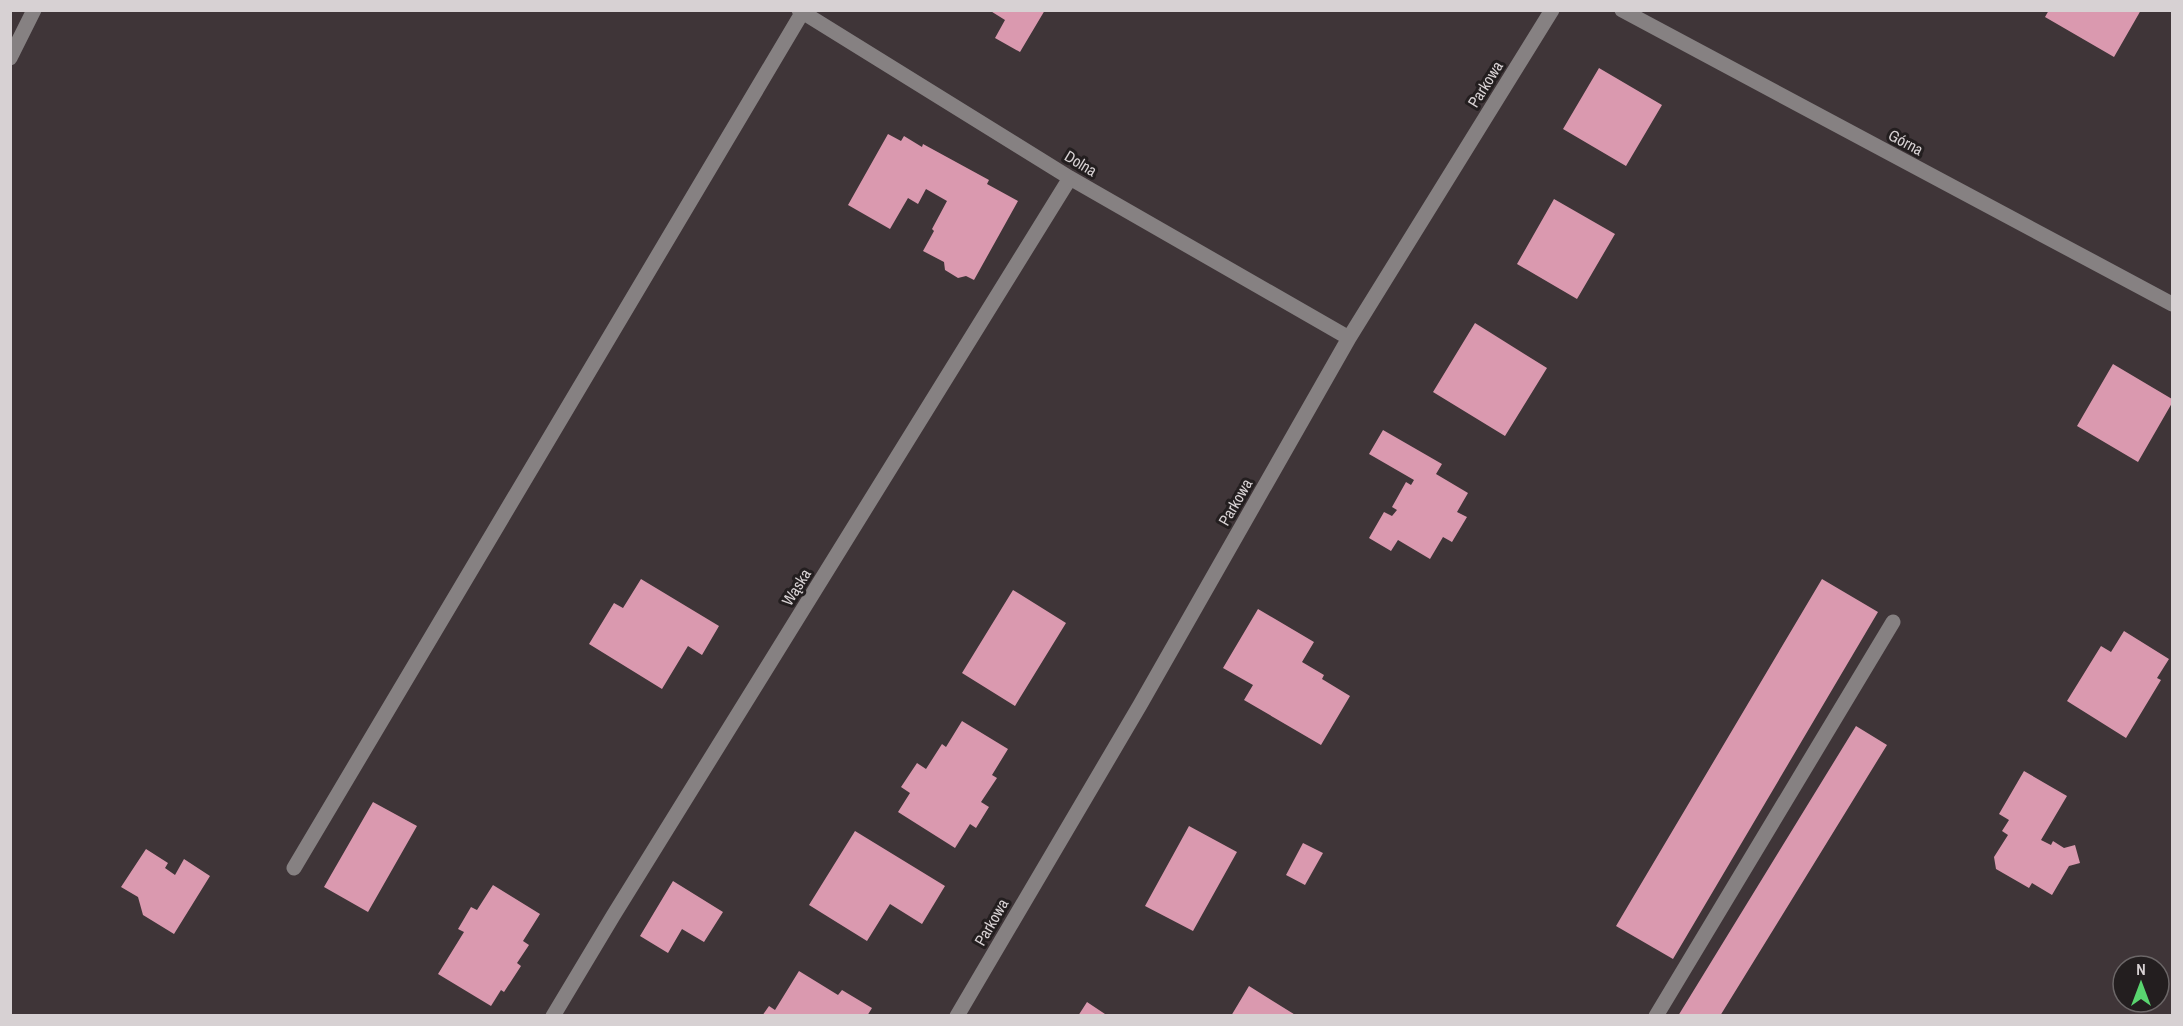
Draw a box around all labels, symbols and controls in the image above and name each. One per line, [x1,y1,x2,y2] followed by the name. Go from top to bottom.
[1462,56,1508,111] street label: Parkowa
[1885,124,1928,161] street label: Górna
[1061,145,1102,182] street label: Dolna
[1213,474,1258,530] street label: Parkowa
[776,564,816,610] street label: Wąska
[969,894,1014,950] street label: Parkowa
[2111,954,2171,1014] north arrow
[2136,958,2146,980] text: N

